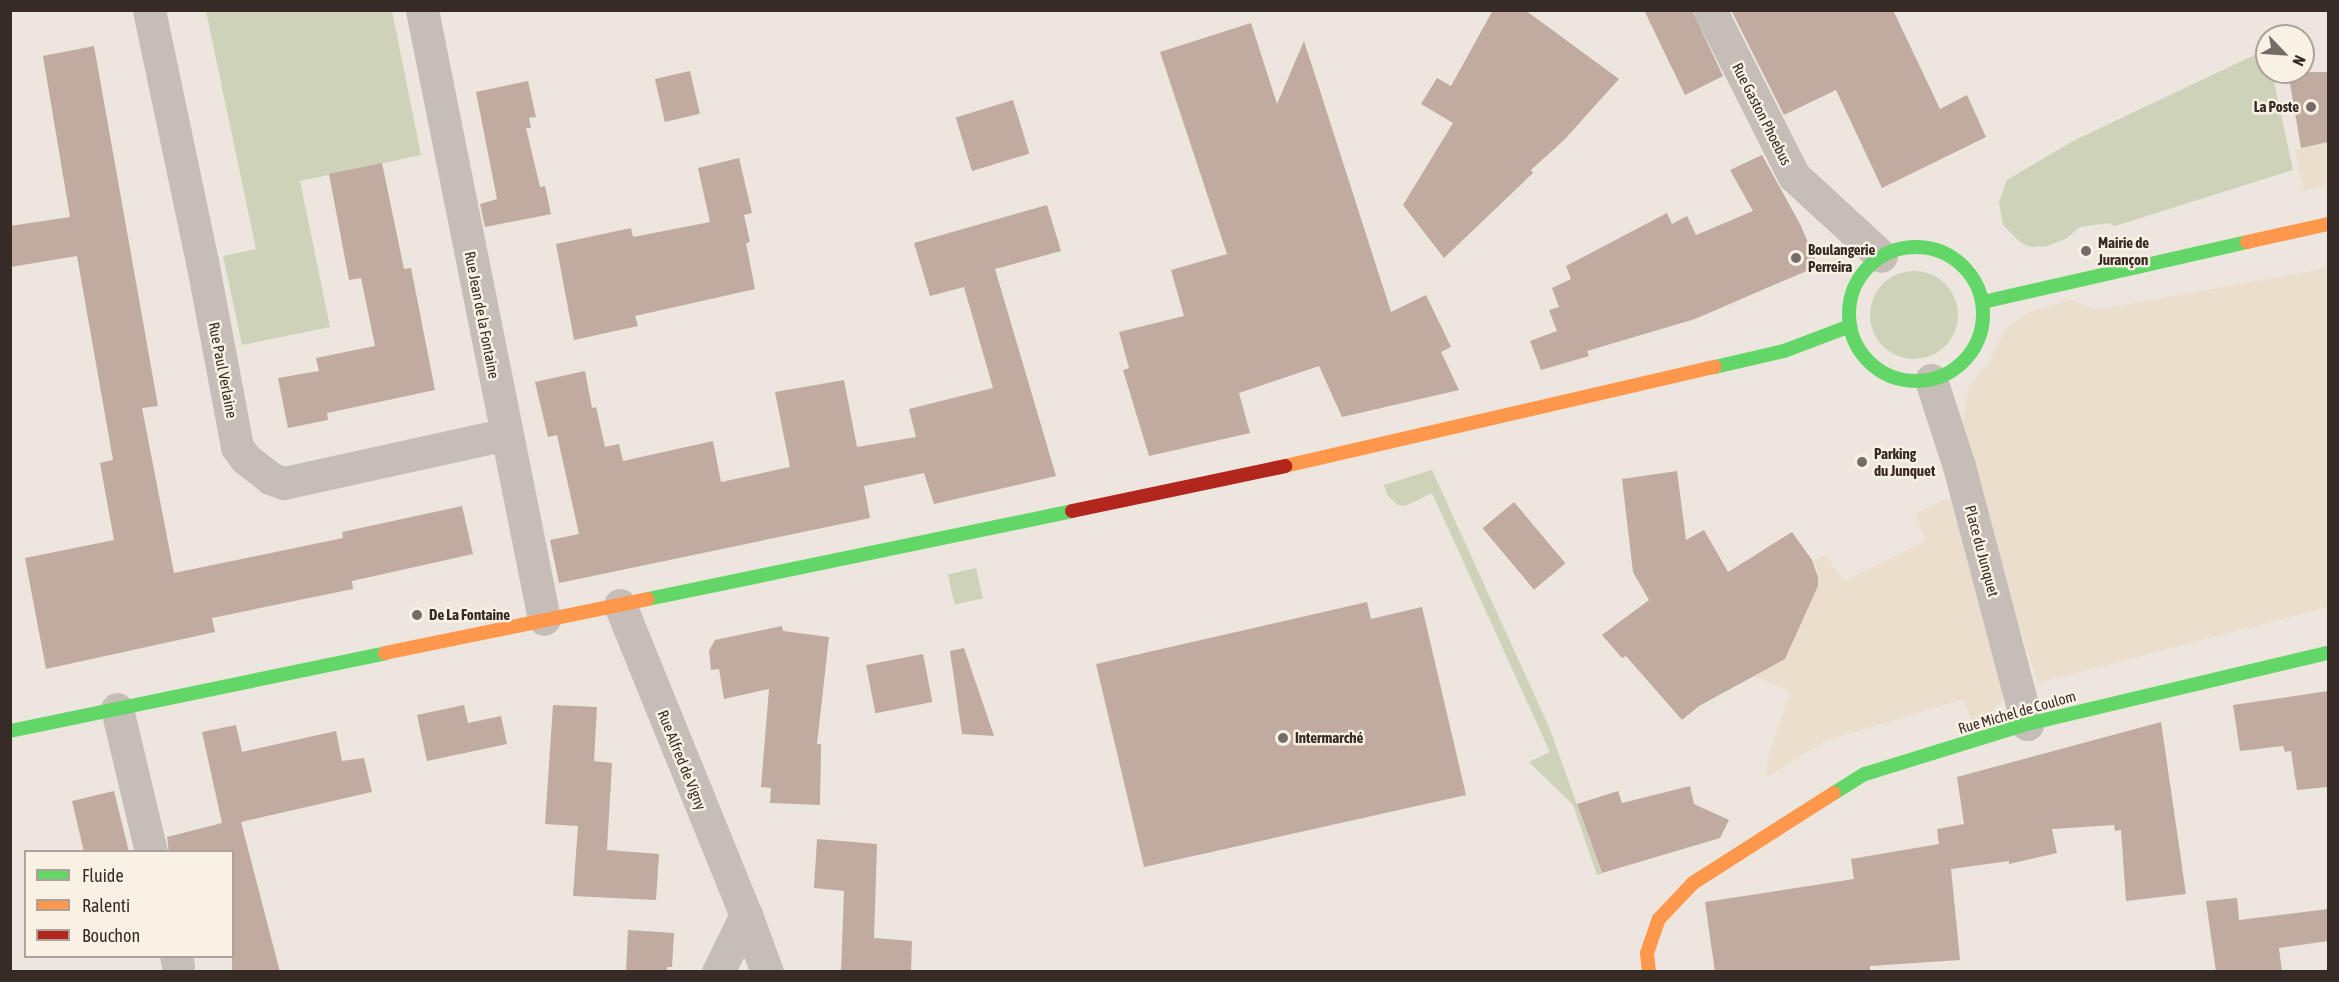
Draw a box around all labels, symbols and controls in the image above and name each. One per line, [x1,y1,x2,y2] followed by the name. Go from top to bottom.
[2255,24,2315,84] north arrow
[2289,53,2310,69] text: N
[1728,60,1796,168] street label: Rue Gaston Phoebus
[2254,98,2299,116] place label: La Poste
[2304,100,2318,114] marker: La Poste
[2098,233,2149,268] place label: Mairie de Jurançon
[1808,240,1875,275] place label: Boulangerie Perreira
[2079,244,2093,258] marker: Mairie de Jurançon
[461,250,503,380] street label: Rue Jean de la Fontaine
[1789,251,1803,265] marker: Boulangerie Perreira
[205,320,241,420] street label: Rue Paul Verlaine
[1874,444,1935,479] place label: Parking du Junquet
[1855,455,1869,469] marker: Parking du Junquet
[1961,503,2003,599] street label: Place du Junquet
[429,606,510,624] place label: De La Fontaine
[410,608,424,622] marker: De La Fontaine
[1956,687,2078,737] street label: Rue Michel de Coulom
[654,707,710,813] street label: Rue Alfred de Vigny
[1295,729,1363,747] place label: Intermarché
[1276,731,1290,745] marker: Intermarché
[24,850,234,958] legend
[82,865,124,886] text: Fluide
[82,895,130,916] text: Ralenti
[82,925,140,946] text: Bouchon

